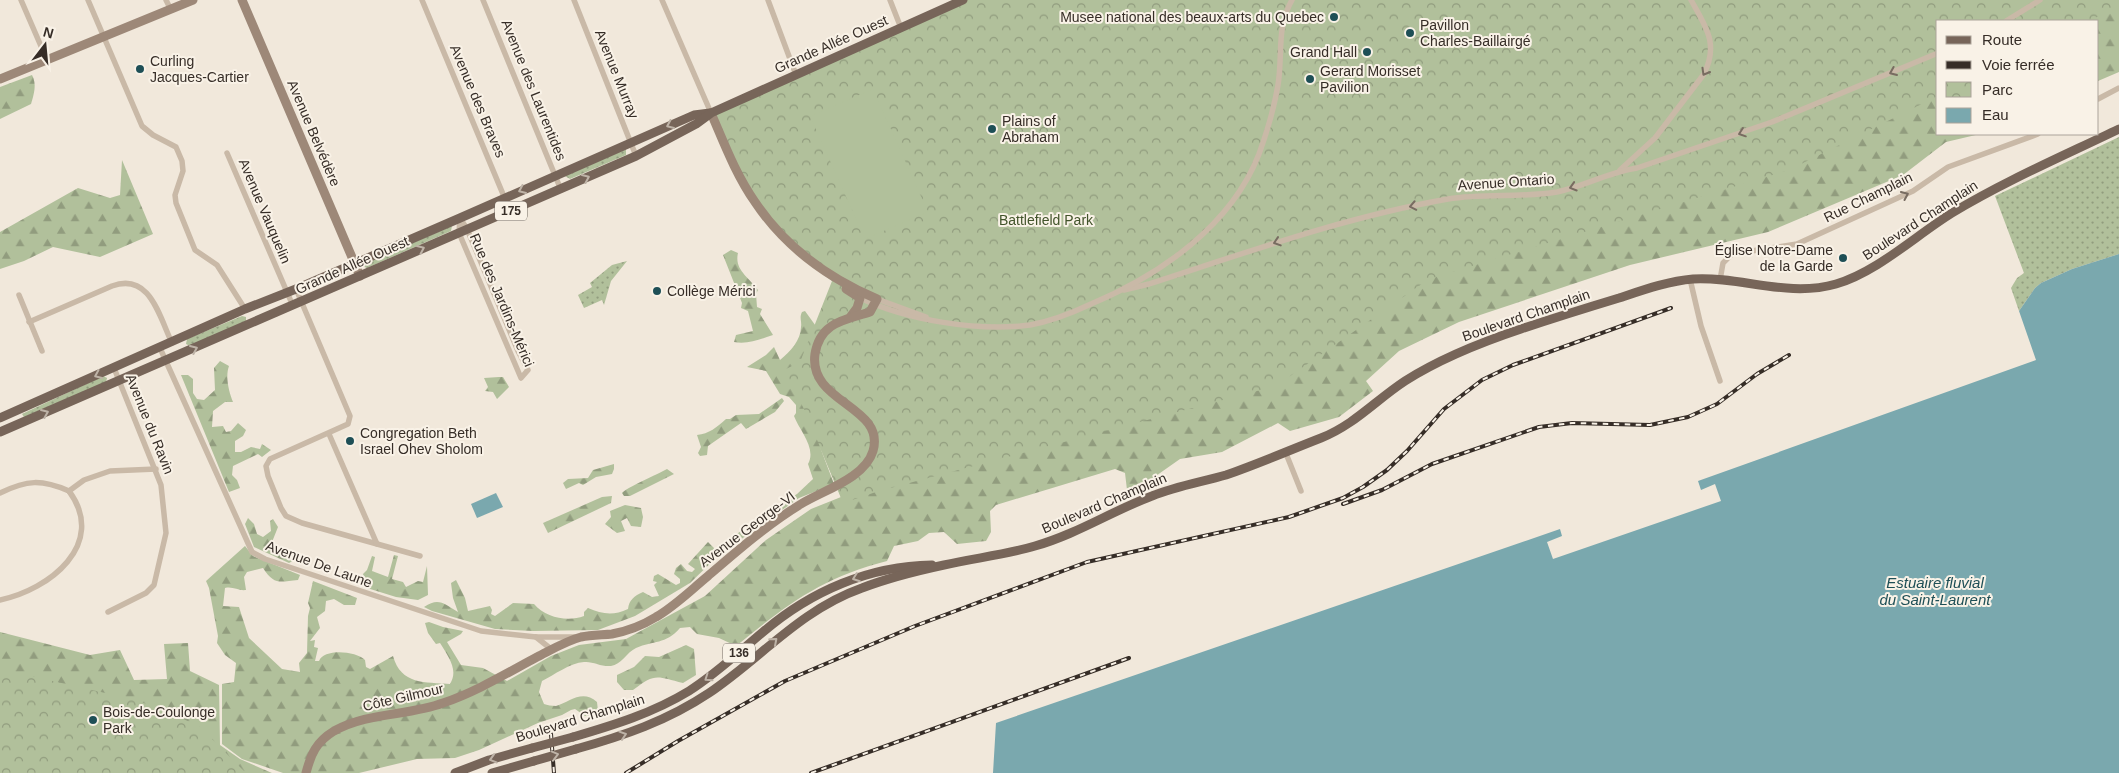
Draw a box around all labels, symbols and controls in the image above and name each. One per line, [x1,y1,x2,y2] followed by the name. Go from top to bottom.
[1060,9,1324,25] place label: Musee national des beaux-arts du Quebec
[1328,11,1340,23] marker: Musee national des beaux-arts du Quebec
[772,12,890,76] street label: Grande Allée Ouest
[498,17,570,163] street label: Avenue des Laurentides
[1420,17,1531,49] place label: Pavillon Charles-Baillairgé
[20,20,70,70] north arrow
[1936,20,2099,135] legend
[42,23,56,42] text: N
[592,27,642,121] street label: Avenue Murray
[1404,27,1416,39] marker: Pavillon Charles-Baillairgé
[1982,31,2022,48] text: Route
[447,42,509,160] street label: Avenue des Braves
[1290,44,1357,60] place label: Grand Hall
[1361,46,1373,58] marker: Grand Hall
[150,53,249,85] place label: Curling Jacques-Cartier
[1982,56,2055,73] text: Voie ferrée
[134,63,146,75] marker: Curling Jacques-Cartier
[1320,63,1420,95] place label: Gerard Morisset Pavilion
[1701,66,1711,75] one-way arrow
[1889,66,1898,77] one-way arrow
[1304,73,1316,85] marker: Gerard Morisset Pavilion
[284,77,344,189] street label: Avenue Belvédère
[1982,81,2013,98] text: Parc
[1982,106,2009,123] text: Eau
[1002,113,1059,145] place label: Plains of Abraham
[666,119,675,130] one-way arrow
[986,123,998,135] marker: Plains of Abraham
[1738,127,1747,137] one-way arrow
[236,156,294,266] street label: Avenue Vauquelin
[1821,169,1915,225] street label: Rue Champlain
[1457,171,1555,193] street label: Avenue Ontario
[581,174,590,185] one-way arrow
[1860,177,1980,263] street label: Boulevard Champlain
[1570,181,1578,191] one-way arrow
[518,184,527,195] one-way arrow
[1900,190,1909,201] one-way arrow
[1408,200,1417,210] one-way arrow
[495,202,527,220] road number: 175
[999,212,1094,228] park label: Battlefield Park
[467,231,537,369] street label: Rue des Jardins-Mérici
[293,233,411,297] street label: Grande Allée Ouest
[1273,237,1281,247] one-way arrow
[1715,242,1833,274] place label: Église Notre-Dame de la Garde
[416,245,425,256] one-way arrow
[1837,252,1849,264] marker: Église Notre-Dame de la Garde
[667,283,756,299] place label: Collège Mérici
[651,285,663,297] marker: Collège Mérici
[1460,286,1592,344] street label: Boulevard Champlain
[189,344,198,355] one-way arrow
[94,369,103,380] one-way arrow
[123,372,177,476] street label: Avenue du Ravin
[40,409,49,420] one-way arrow
[360,425,483,457] place label: Congregation Beth Israel Ohev Sholom
[344,435,356,447] marker: Congregation Beth Israel Ohev Sholom
[1039,469,1169,537] street label: Boulevard Champlain
[696,488,798,570] street label: Avenue George-VI
[264,537,374,591] street label: Avenue De Laune
[852,572,861,582] one-way arrow
[1880,574,1991,608] water label: Estuaire fluvial du Saint-Laurent
[768,637,777,646] one-way arrow
[723,644,755,662] road number: 136
[704,672,713,681] one-way arrow
[361,680,445,714] street label: Côte Gilmour
[514,691,646,745] street label: Boulevard Champlain
[103,704,215,736] place label: Bois-de-Coulonge Park
[87,714,99,726] marker: Bois-de-Coulonge Park
[618,731,626,741] one-way arrow
[550,750,559,761] one-way arrow
[489,754,498,764] one-way arrow

